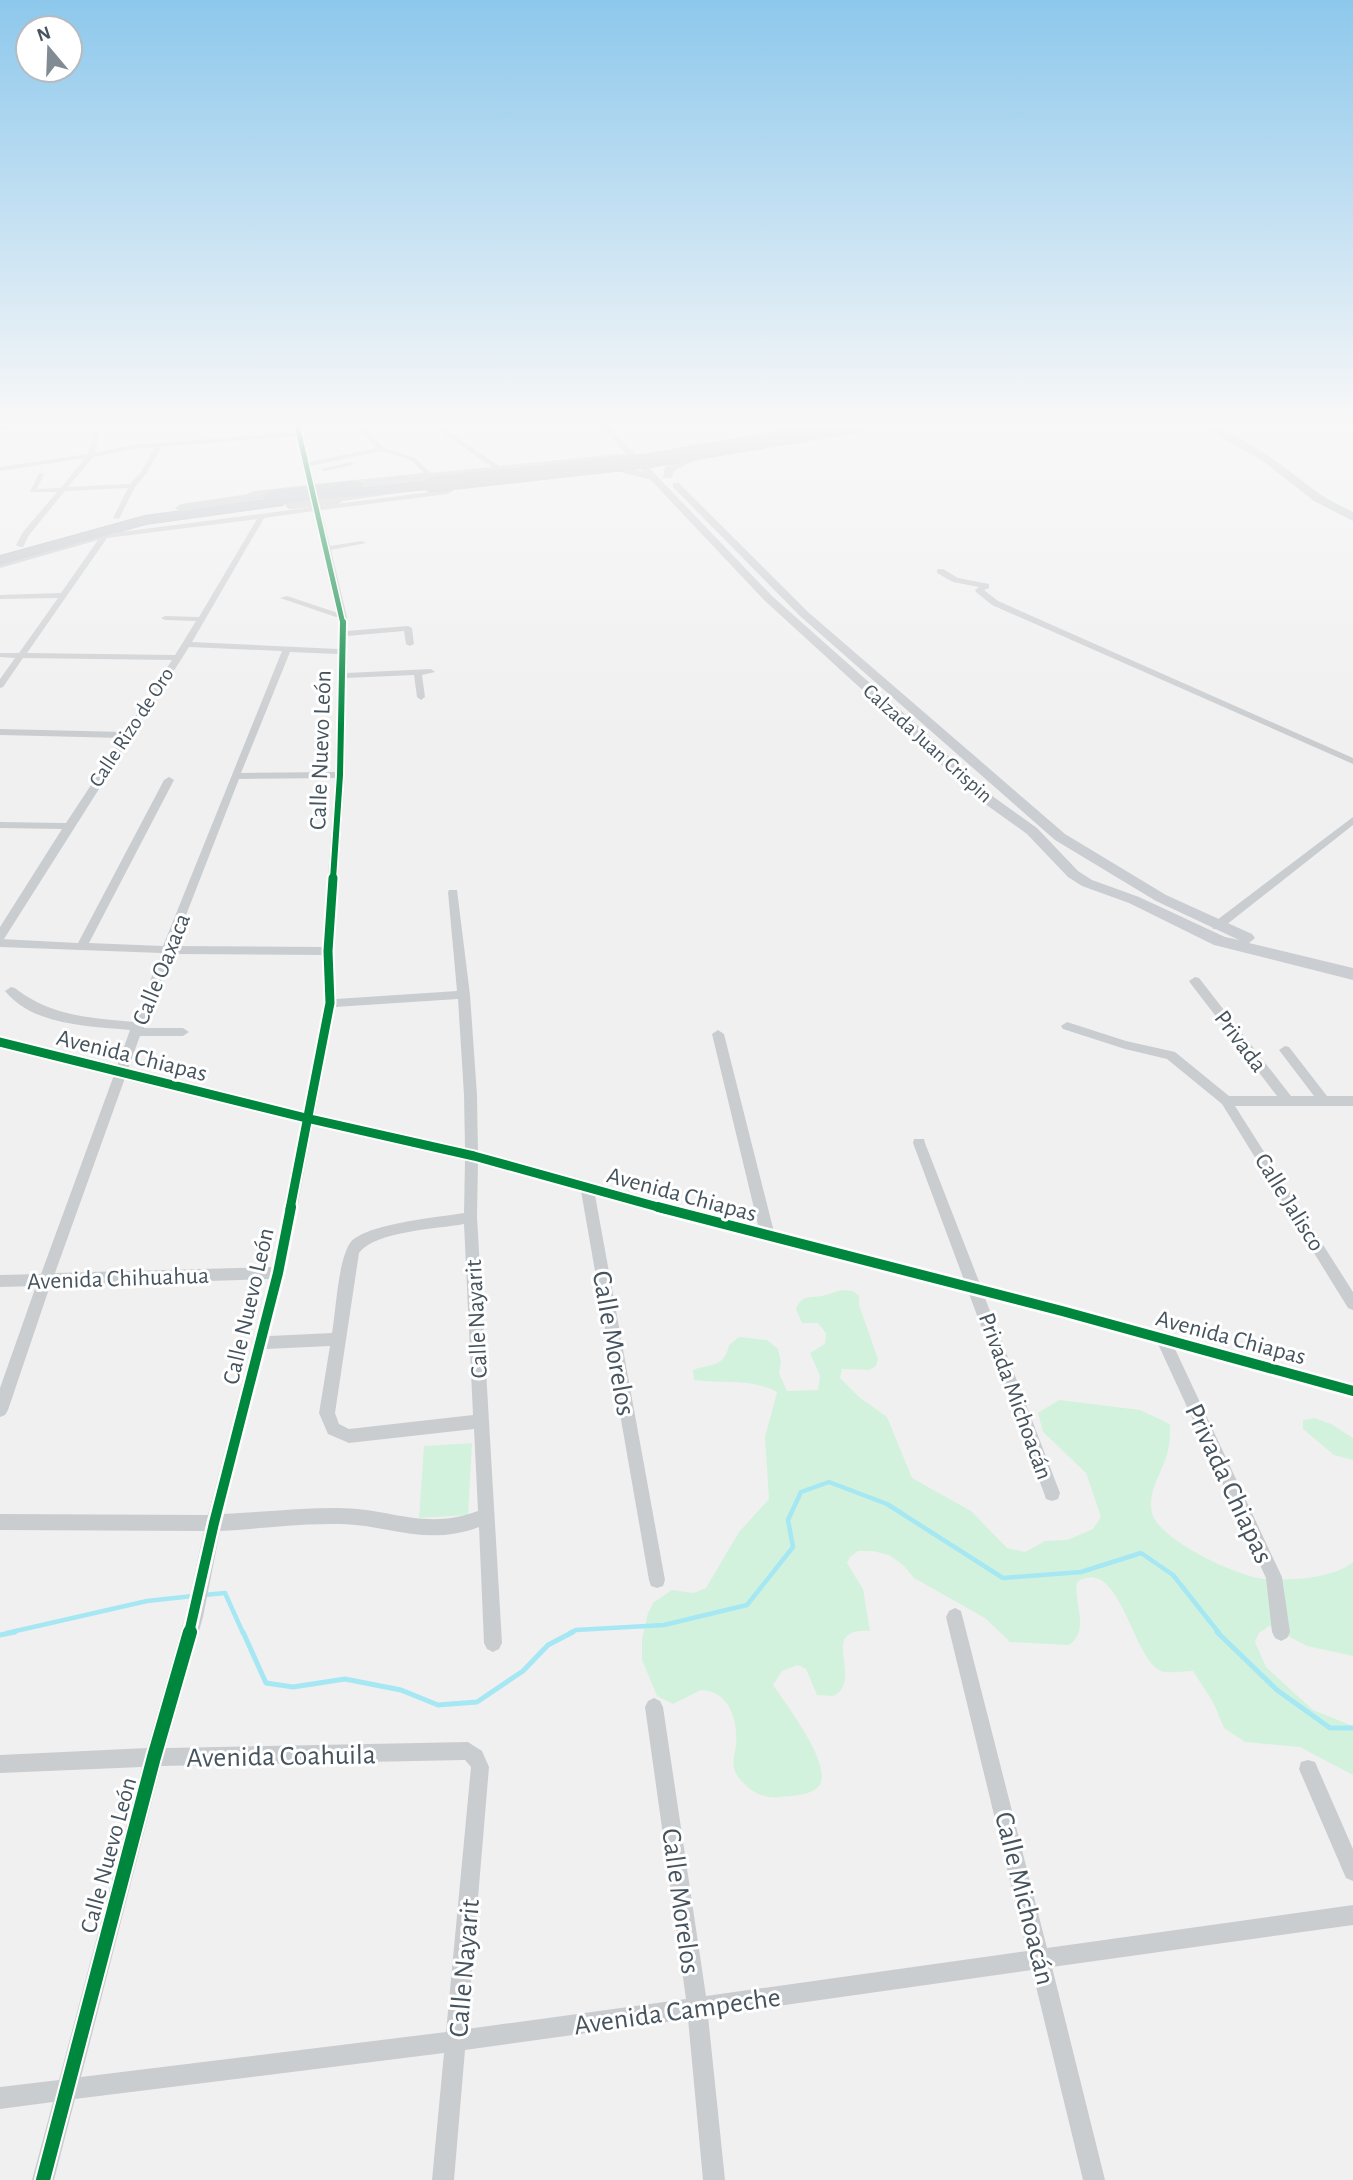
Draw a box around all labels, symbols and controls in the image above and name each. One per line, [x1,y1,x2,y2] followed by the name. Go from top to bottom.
[14,14,84,84] north arrow
[35,23,53,45] text: N
[85,664,178,791] street label: Calle Rizo de Oro
[306,670,336,830] street label: Calle Nuevo León
[859,680,996,807] street label: Calzada Juan Crispin
[129,910,195,1029] street label: Calle Oaxaca
[1210,1006,1271,1077] street label: Privada
[54,1026,209,1086] street label: Avenida Chiapas
[1250,1149,1329,1256] street label: Calle Jalisco
[604,1163,759,1226] street label: Avenida Chiapas
[219,1226,279,1387] street label: Calle Nuevo León
[462,1259,492,1379] street label: Calle Nayarit
[26,1264,210,1294] street label: Avenida Chihuahua
[586,1269,640,1418] street label: Calle Morelos
[1153,1306,1308,1369] street label: Avenida Chiapas
[974,1310,1056,1483] street label: Privada Michoacán
[1179,1400,1277,1568] street label: Privada Chiapas
[186,1741,376,1773] street label: Avenida Coahuila
[77,1775,141,1936] street label: Calle Nuevo León
[989,1809,1059,1988] street label: Calle Michoacán
[656,1827,704,1976] street label: Calle Morelos
[445,1898,485,2039] street label: Calle Nayarit
[572,1984,782,2040] street label: Avenida Campeche

